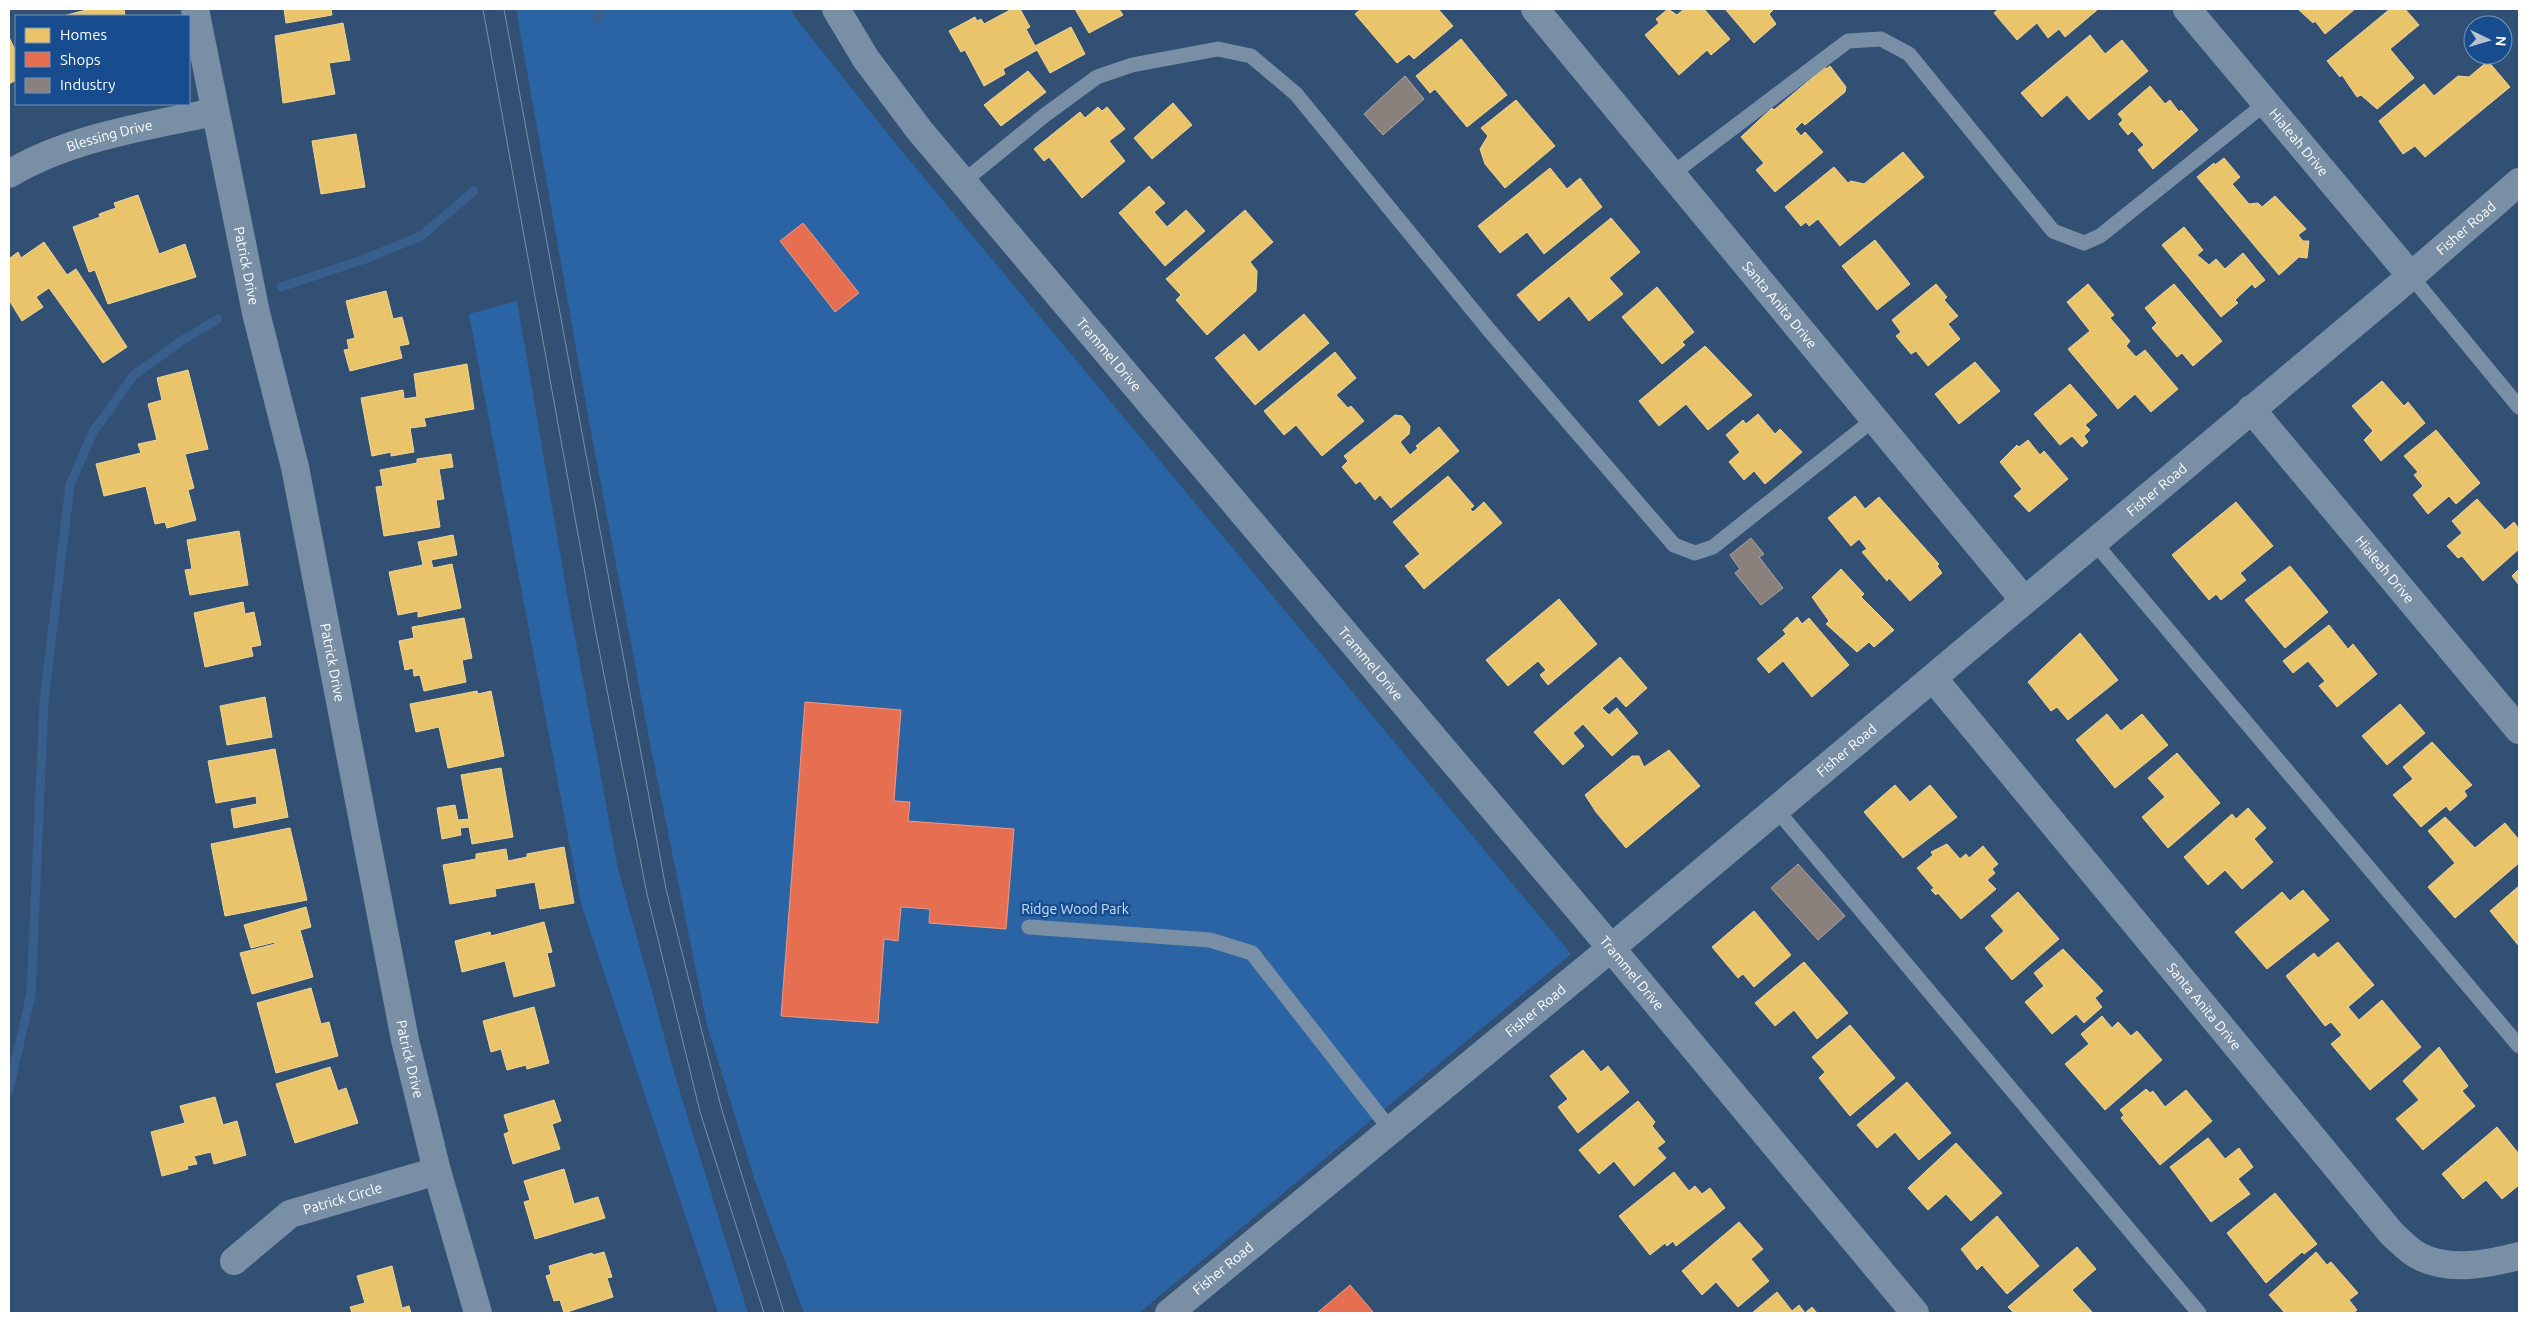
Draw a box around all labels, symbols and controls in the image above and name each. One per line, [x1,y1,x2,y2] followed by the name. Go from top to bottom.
[15,15,190,105] legend
[2463,15,2513,65] north arrow
[60,26,107,43] text: Homes
[2493,35,2509,47] text: N
[60,51,101,68] text: Shops
[60,76,115,93] text: Industry
[2266,105,2332,179] street label: Hialeah Drive
[64,117,154,155] street label: Blessing Drive
[2433,198,2499,258] street label: Fisher Road
[231,225,262,306] street label: Patrick Drive
[1739,258,1820,352] street label: Santa Anita Drive
[1073,314,1145,395] street label: Trammel Drive
[2123,460,2190,519] street label: Fisher Road
[2352,532,2418,607] street label: Hialeah Drive
[317,622,348,703] street label: Patrick Drive
[1335,623,1406,704] street label: Trammel Drive
[1813,720,1880,780] street label: Fisher Road
[1021,901,1129,917] park label: Ridge Wood Park
[1596,933,1667,1013] street label: Trammel Drive
[2164,960,2245,1053] street label: Santa Anita Drive
[1502,981,1569,1040] street label: Fisher Road
[393,1019,427,1100] street label: Patrick Drive
[301,1179,384,1218] street label: Patrick Circle
[1190,1239,1256,1298] street label: Fisher Road

